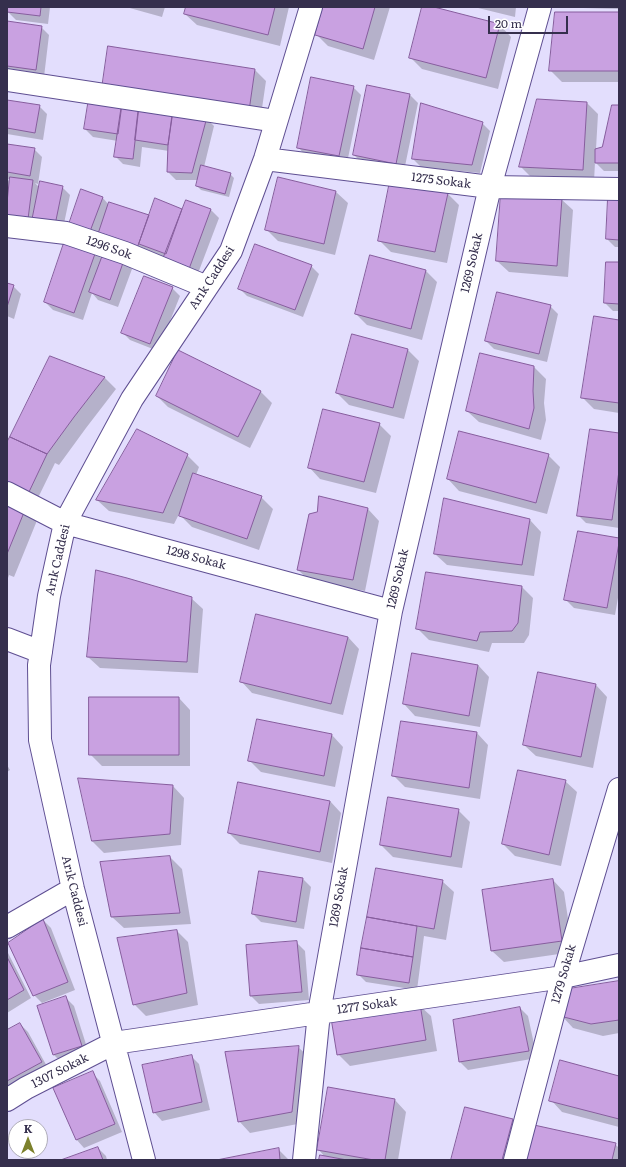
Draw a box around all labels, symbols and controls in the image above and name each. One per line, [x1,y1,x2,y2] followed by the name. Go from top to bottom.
[490,8,570,34] scale bar
[495,14,522,32] text: 20 m
[410,170,472,192] street label: 1275 Sokak
[458,232,486,294] street label: 1269 Sokak
[84,233,134,263] street label: 1296 Sok
[186,244,238,312] street label: Arık Caddesi
[43,523,73,597] street label: Arık Caddesi
[164,543,228,573] street label: 1298 Sokak
[384,548,412,610] street label: 1269 Sokak
[58,854,90,928] street label: Arık Caddesi
[327,866,351,928] street label: 1269 Sokak
[549,943,579,1005] street label: 1279 Sokak
[336,995,398,1017] street label: 1277 Sokak
[29,1051,91,1091] street label: 1307 Sokak
[8,1119,48,1159] north arrow
[24,1120,32,1136] text: K

